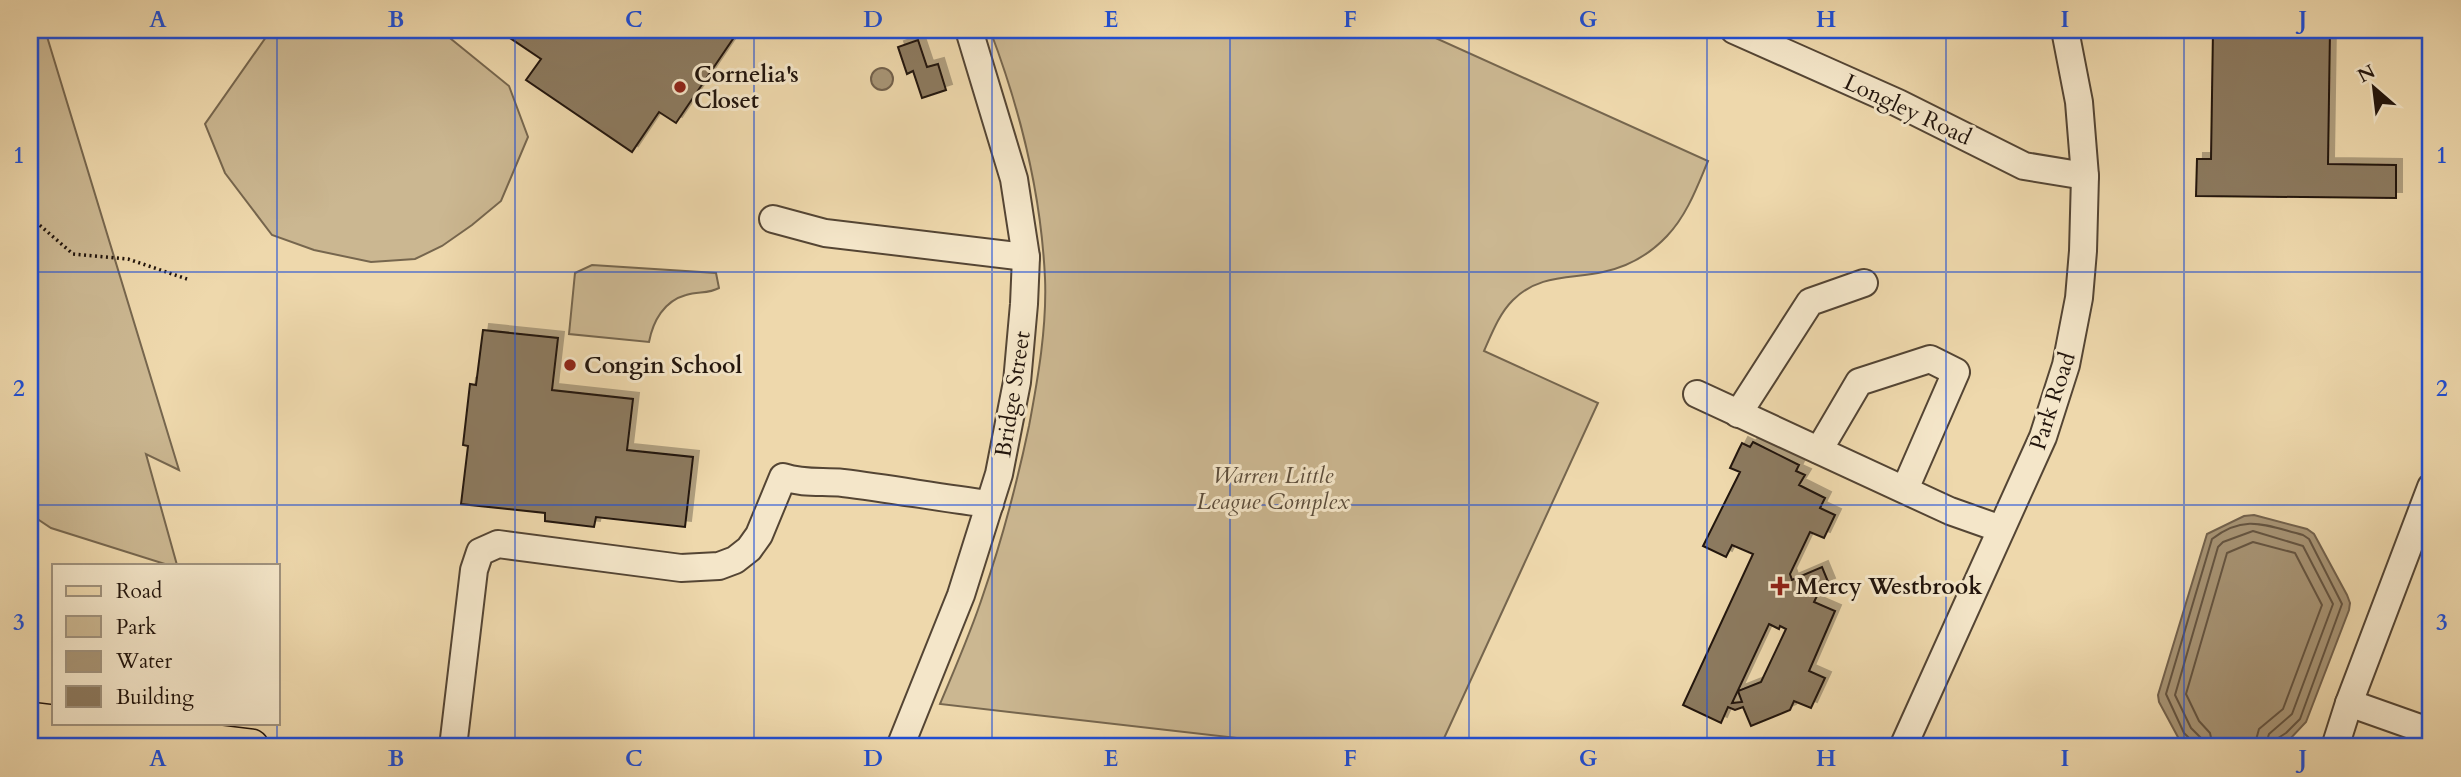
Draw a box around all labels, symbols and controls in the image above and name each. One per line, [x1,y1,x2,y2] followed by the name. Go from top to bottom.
[149,4,167,35] text: A
[388,4,404,35] text: B
[625,4,643,35] text: C
[863,4,883,35] text: D
[1104,4,1118,35] text: E
[1343,4,1357,35] text: F
[1579,4,1598,35] text: G
[1816,4,1836,35] text: H
[2061,4,2069,35] text: I
[2296,4,2307,35] text: J
[2338,52,2408,122] north arrow
[2353,58,2380,89] text: N
[694,59,799,116] place label: Cornelia's Closet
[1839,66,1977,153] street label: Longley Road
[672,79,688,95] marker: Cornelia's Closet
[13,140,25,171] text: 1
[2436,140,2448,171] text: 1
[987,329,1038,460] street label: Bridge Street
[2022,348,2083,454] street label: Park Road
[584,350,743,381] place label: Congin School
[562,357,578,373] marker: Congin School
[13,373,25,404] text: 2
[2436,373,2448,404] text: 2
[1196,460,1350,517] park label: Warren Little League Complex
[52,564,280,724] legend
[1796,571,1983,602] place label: Mercy Westbrook
[1770,576,1790,596] marker: Mercy Westbrook
[116,577,162,606] text: Road
[13,607,25,638] text: 3
[2436,607,2448,638] text: 3
[116,613,157,642] text: Park
[115,647,172,676] text: Water
[116,683,194,712] text: Building
[149,743,167,774] text: A
[388,743,404,774] text: B
[625,743,643,774] text: C
[863,743,883,774] text: D
[1104,743,1118,774] text: E
[1343,743,1357,774] text: F
[1579,743,1598,774] text: G
[1816,743,1836,774] text: H
[2061,743,2069,774] text: I
[2296,743,2307,774] text: J

